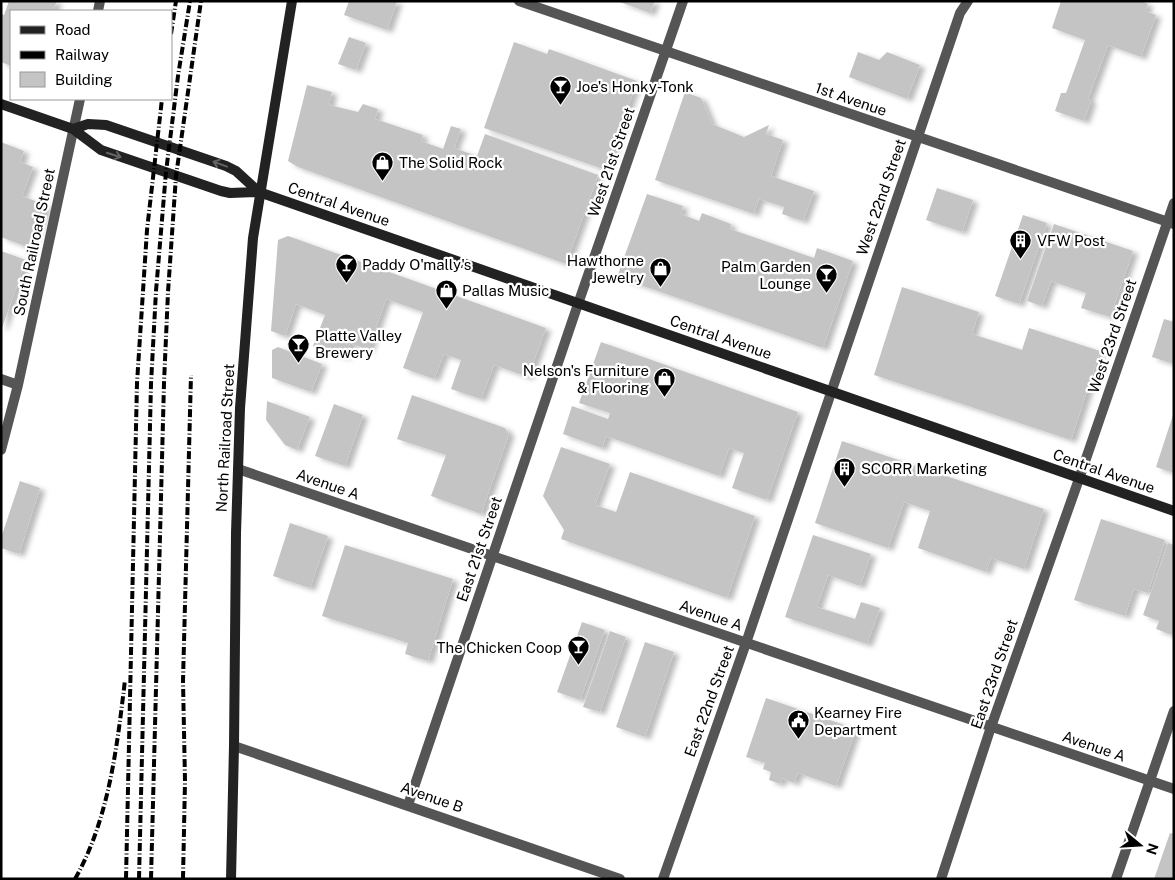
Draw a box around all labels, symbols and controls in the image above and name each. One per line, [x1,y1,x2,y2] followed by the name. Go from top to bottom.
[10,10,172,100] legend
[55,21,91,38] text: Road
[55,46,109,63] text: Railway
[55,71,113,88] text: Building
[548,74,572,105] bar icon: Joe's Honky-Tonk
[576,78,694,95] place label: Joe's Honky-Tonk
[813,79,889,119] street label: 1st Avenue
[584,105,638,219] street label: West 21st Street
[853,136,909,257] street label: West 22nd Street
[371,150,395,181] shop icon: The Solid Rock
[106,151,121,160] one-way arrow
[399,154,503,171] place label: The Solid Rock
[213,159,228,168] one-way arrow
[10,166,58,317] street label: South Railroad Street
[286,179,392,229] street label: Central Avenue
[1009,228,1033,259] building icon: VFW Post
[1037,232,1105,249] place label: VFW Post
[334,252,358,283] bar icon: Paddy O'mally's
[567,252,644,286] place label: Hawthorne Jewelry
[362,256,471,273] place label: Paddy O'mally's
[648,257,672,288] shop icon: Hawthorne Jewelry
[721,258,811,292] place label: Palm Garden Lounge
[815,263,839,294] bar icon: Palm Garden Lounge
[1085,277,1140,395] street label: West 23rd Street
[434,278,458,309] shop icon: Pallas Music
[462,282,549,299] place label: Pallas Music
[668,312,774,362] street label: Central Avenue
[315,327,402,361] place label: Platte Valley Brewery
[287,332,311,363] bar icon: Platte Valley Brewery
[523,362,649,396] place label: Nelson's Furniture & Flooring
[213,363,237,513] street label: North Railroad Street
[653,367,677,398] shop icon: Nelson's Furniture & Flooring
[1051,446,1157,496] street label: Central Avenue
[833,456,857,487] building icon: SCORR Marketing
[861,460,987,477] place label: SCORR Marketing
[294,465,362,503] street label: Avenue A
[453,494,505,604] street label: East 21st Street
[677,596,745,634] street label: Avenue A
[967,617,1021,731] street label: East 23rd Street
[566,635,590,666] bar icon: The Chicken Coop
[437,639,562,656] place label: The Chicken Coop
[681,643,737,759] street label: East 22nd Street
[814,704,902,738] place label: Kearney Fire Department
[786,709,810,740] public building icon: Kearney Fire Department
[1060,727,1128,765] street label: Avenue A
[398,778,466,816] street label: Avenue B
[1115,820,1165,870] north arrow
[1143,841,1162,857] text: N

